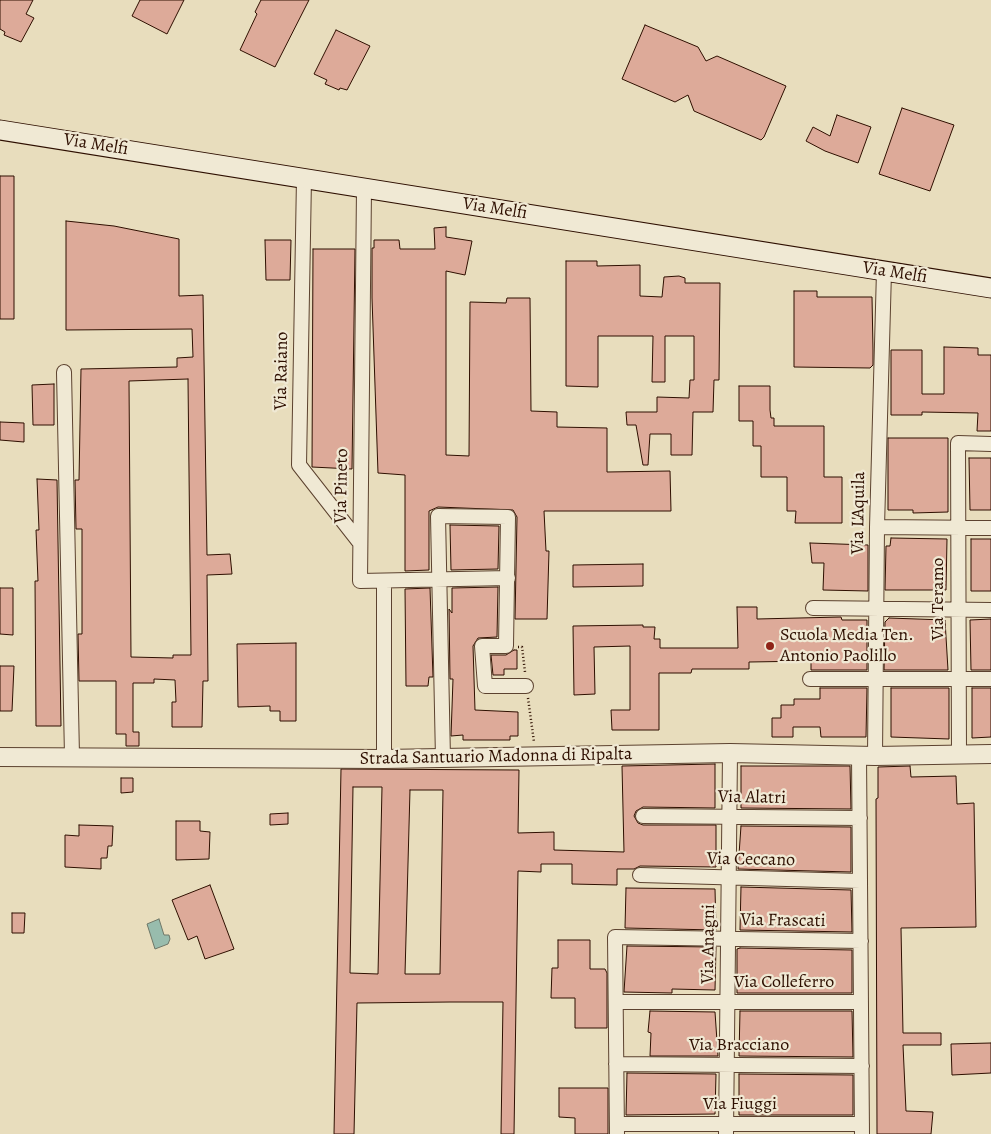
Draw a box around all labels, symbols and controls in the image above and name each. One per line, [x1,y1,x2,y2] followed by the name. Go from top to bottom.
[62,129,130,161] street label: Via Melfi
[461,193,529,225] street label: Via Melfi
[861,257,929,289] street label: Via Melfi
[271,332,293,410] street label: Via Raiano
[331,448,353,524] street label: Via Pineto
[847,471,871,555] street label: Via L'Aquila
[928,557,950,641] street label: Via Teramo
[780,625,914,668] place label: Scuola Media Ten. Antonio Paolillo
[764,640,776,652] marker: Scuola Media Ten. Antonio Paolillo
[359,744,633,770] street label: Strada Santuario Madonna di Ripalta
[718,787,786,809] street label: Via Alatri
[707,848,795,872] street label: Via Ceccano
[698,904,720,984] street label: Via Anagni
[740,909,826,933] street label: Via Frascati
[734,972,834,994] street label: Via Colleferro
[689,1035,789,1057] street label: Via Bracciano
[703,1094,777,1116] street label: Via Fiuggi

